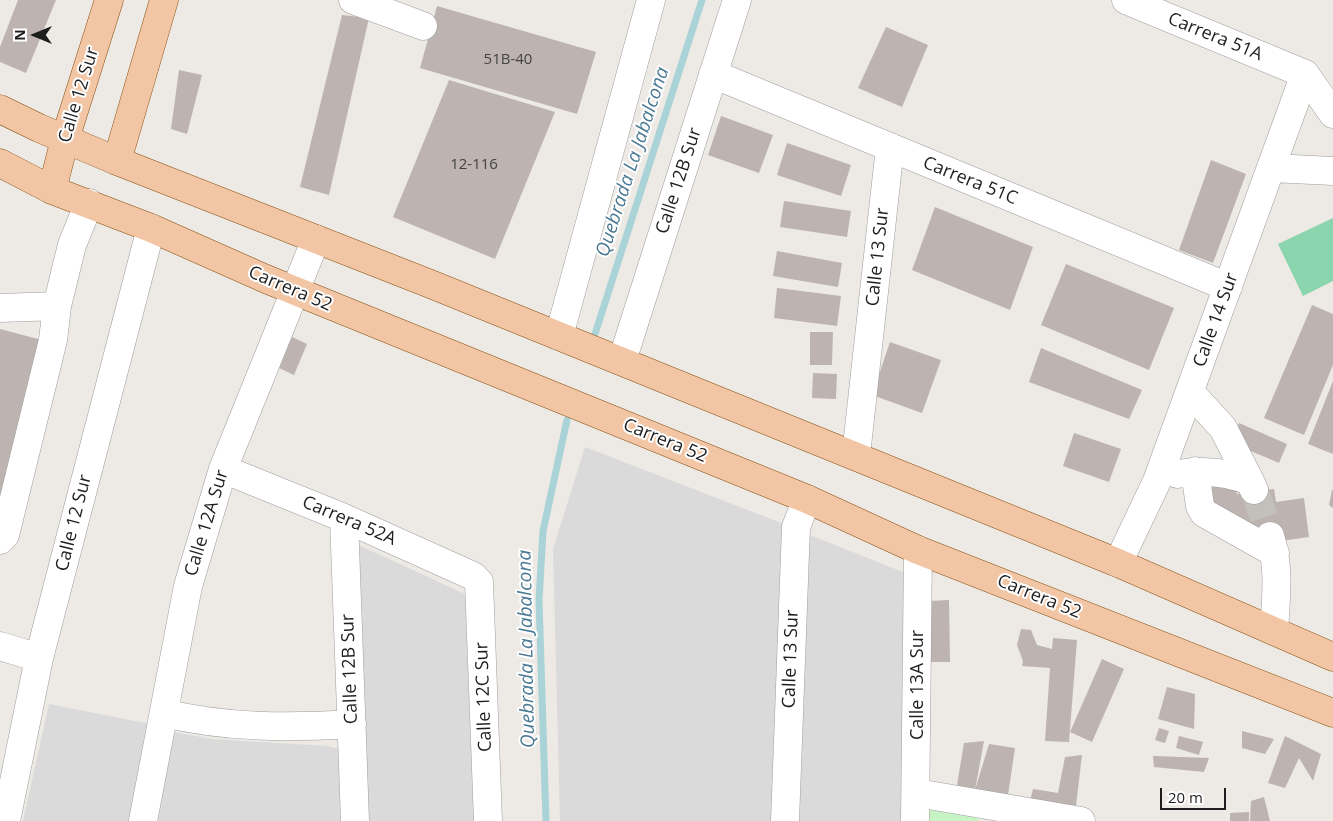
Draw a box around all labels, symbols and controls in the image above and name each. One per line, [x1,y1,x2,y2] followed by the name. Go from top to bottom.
[1165,8,1265,66] street label: Carrera 51A
[10,10,60,60] north arrow
[10,29,29,41] text: N
[54,45,104,145] street label: Calle 12 Sur
[484,51,532,69] house number: 51B-40
[592,64,674,260] water label: Quebrada La Jabalcona
[652,125,706,237] street label: Calle 12B Sur
[920,152,1020,210] street label: Carrera 51C
[450,156,498,174] house number: 12-116
[862,207,894,307] street label: Calle 13 Sur
[245,262,335,316] street label: Carrera 52
[1189,270,1243,370] street label: Calle 14 Sur
[620,414,710,468] street label: Carrera 52
[181,467,233,579] street label: Calle 12A Sur
[52,472,96,574] street label: Calle 12 Sur
[299,491,399,551] street label: Carrera 52A
[514,550,540,748] water label: Quebrada La Jabalcona
[994,570,1084,624] street label: Carrera 52
[778,609,804,709] street label: Calle 13 Sur
[337,613,363,725] street label: Calle 12B Sur
[907,630,929,740] street label: Calle 13A Sur
[471,642,497,752] street label: Calle 12C Sur
[1163,778,1229,810] scale bar
[1168,787,1203,807] text: 20 m

